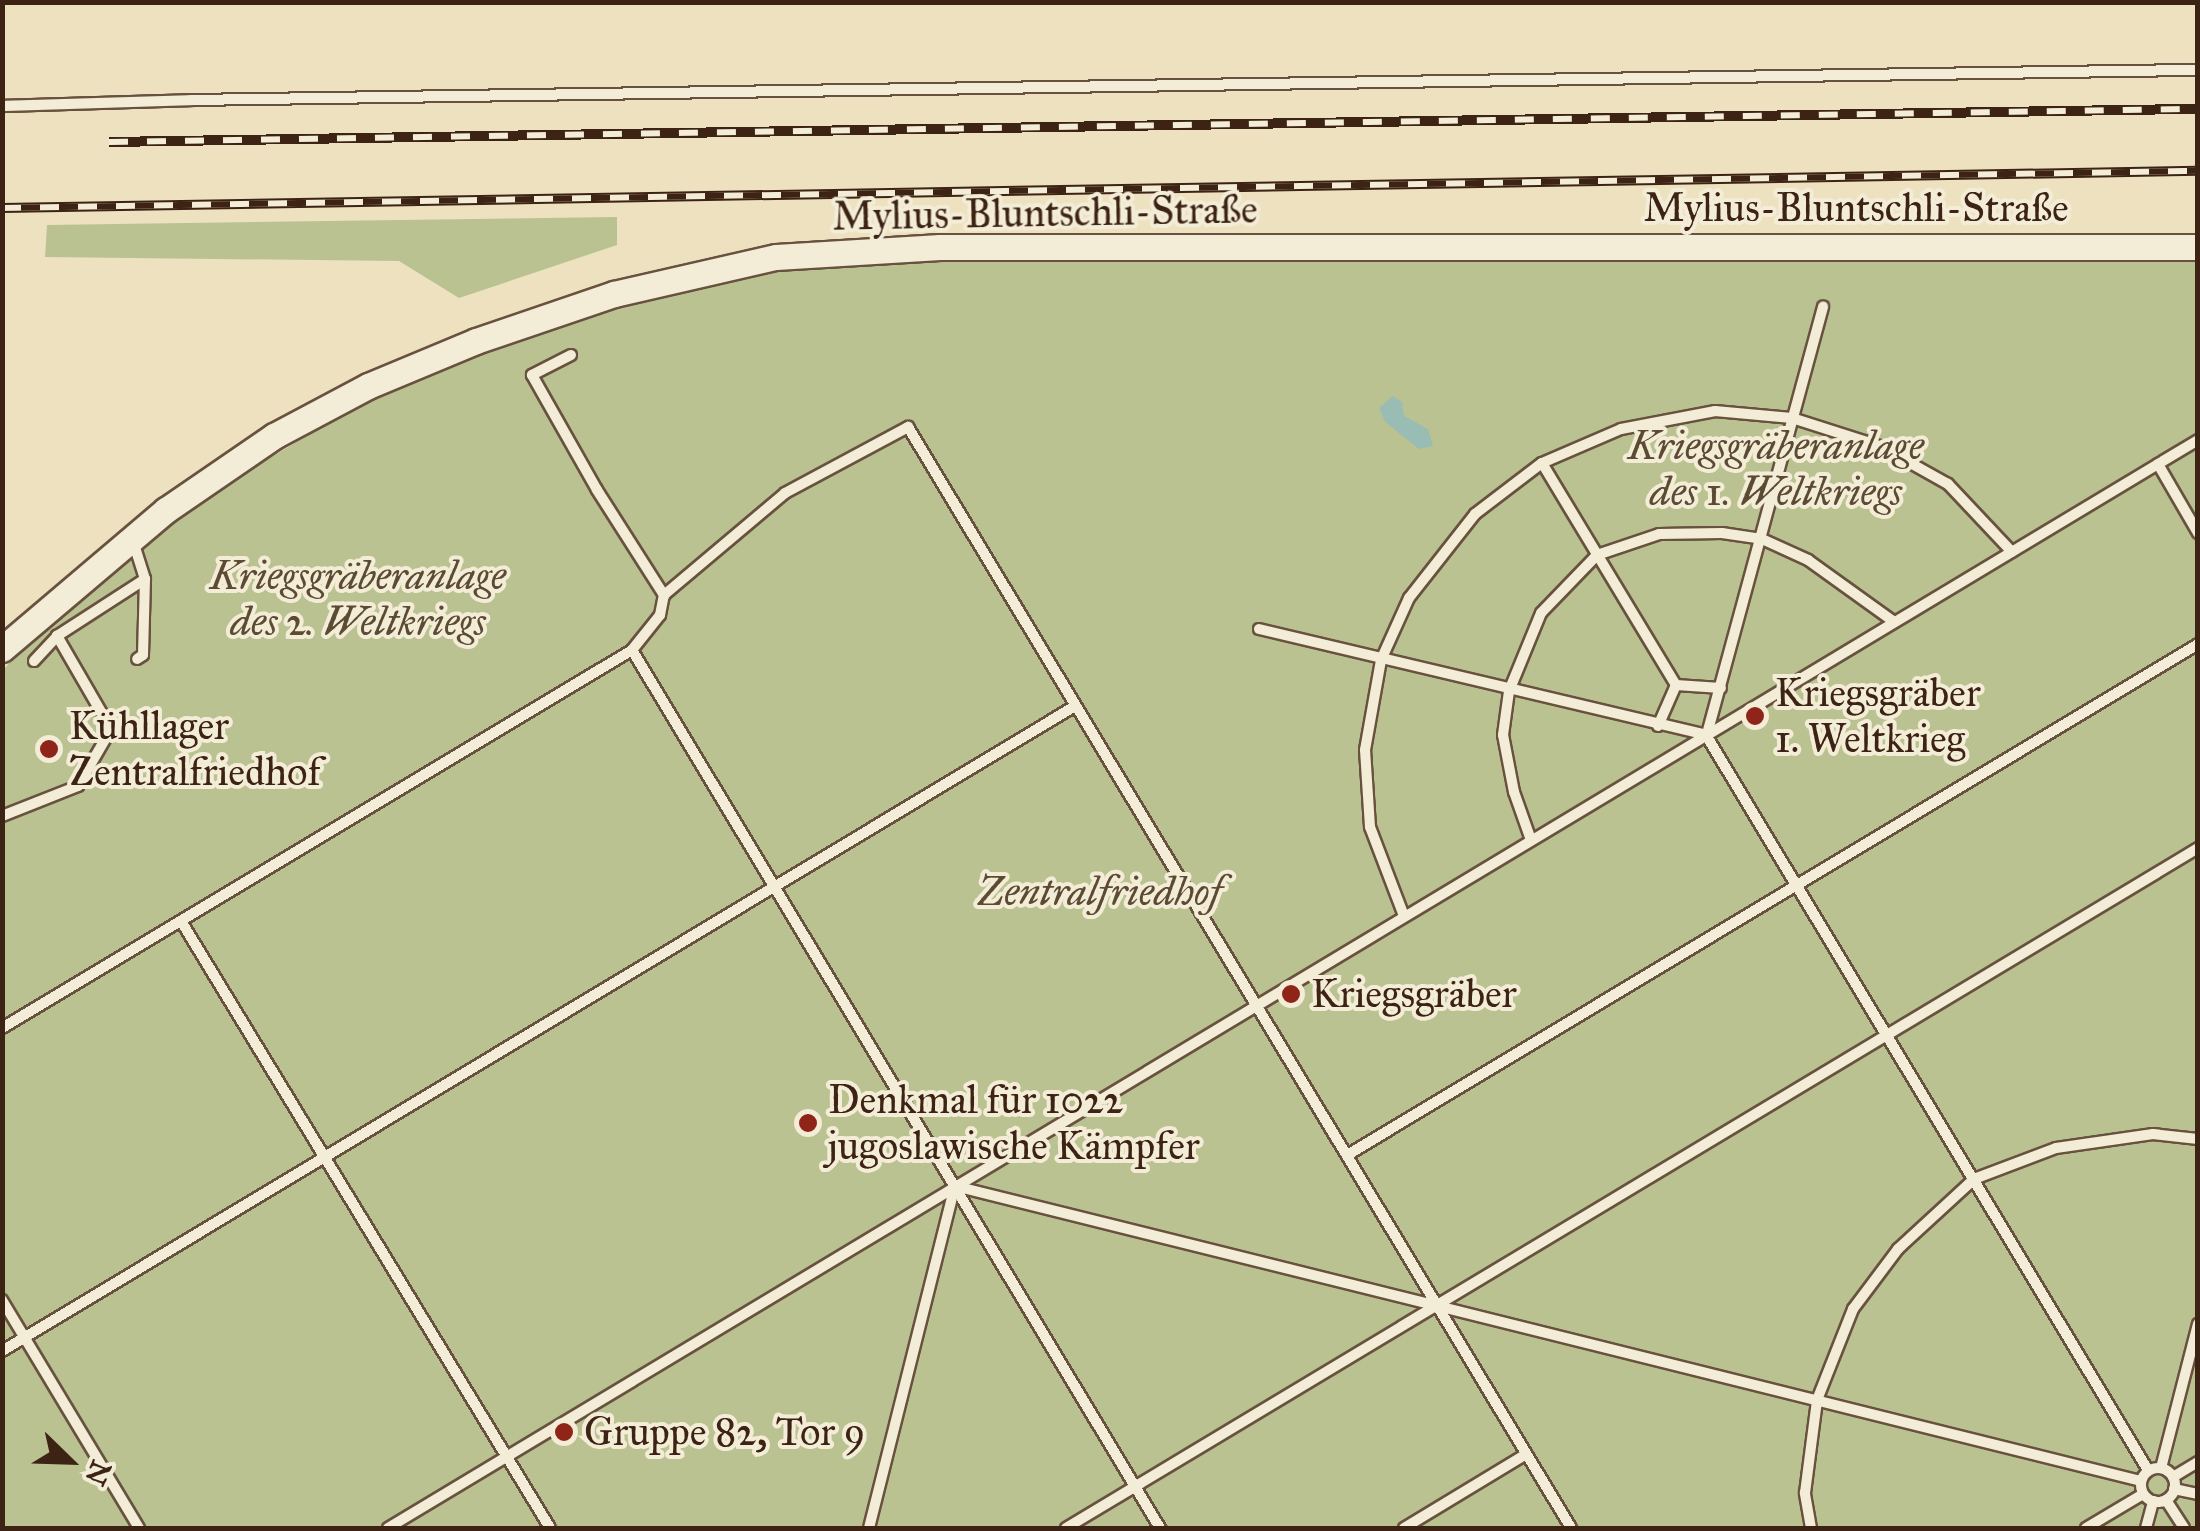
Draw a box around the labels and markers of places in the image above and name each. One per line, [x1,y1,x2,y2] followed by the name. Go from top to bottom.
[1775,669,1981,763] place label: Kriegsgräber 1. Weltkrieg
[69,702,321,796] place label: Kühllager Zentralfriedhof
[1744,705,1766,727] marker: Kriegsgräber 1. Weltkrieg
[38,738,60,760] marker: Kühllager Zentralfriedhof
[1311,970,1517,1018] place label: Kriegsgräber
[1280,983,1302,1005] marker: Kriegsgräber
[828,1076,1200,1170] place label: Denkmal für 1022 jugoslawische Kämpfer
[797,1112,819,1134] marker: Denkmal für 1022 jugoslawische Kämpfer
[584,1408,865,1456] place label: Gruppe 82, Tor 9
[553,1421,575,1443] marker: Gruppe 82, Tor 9

